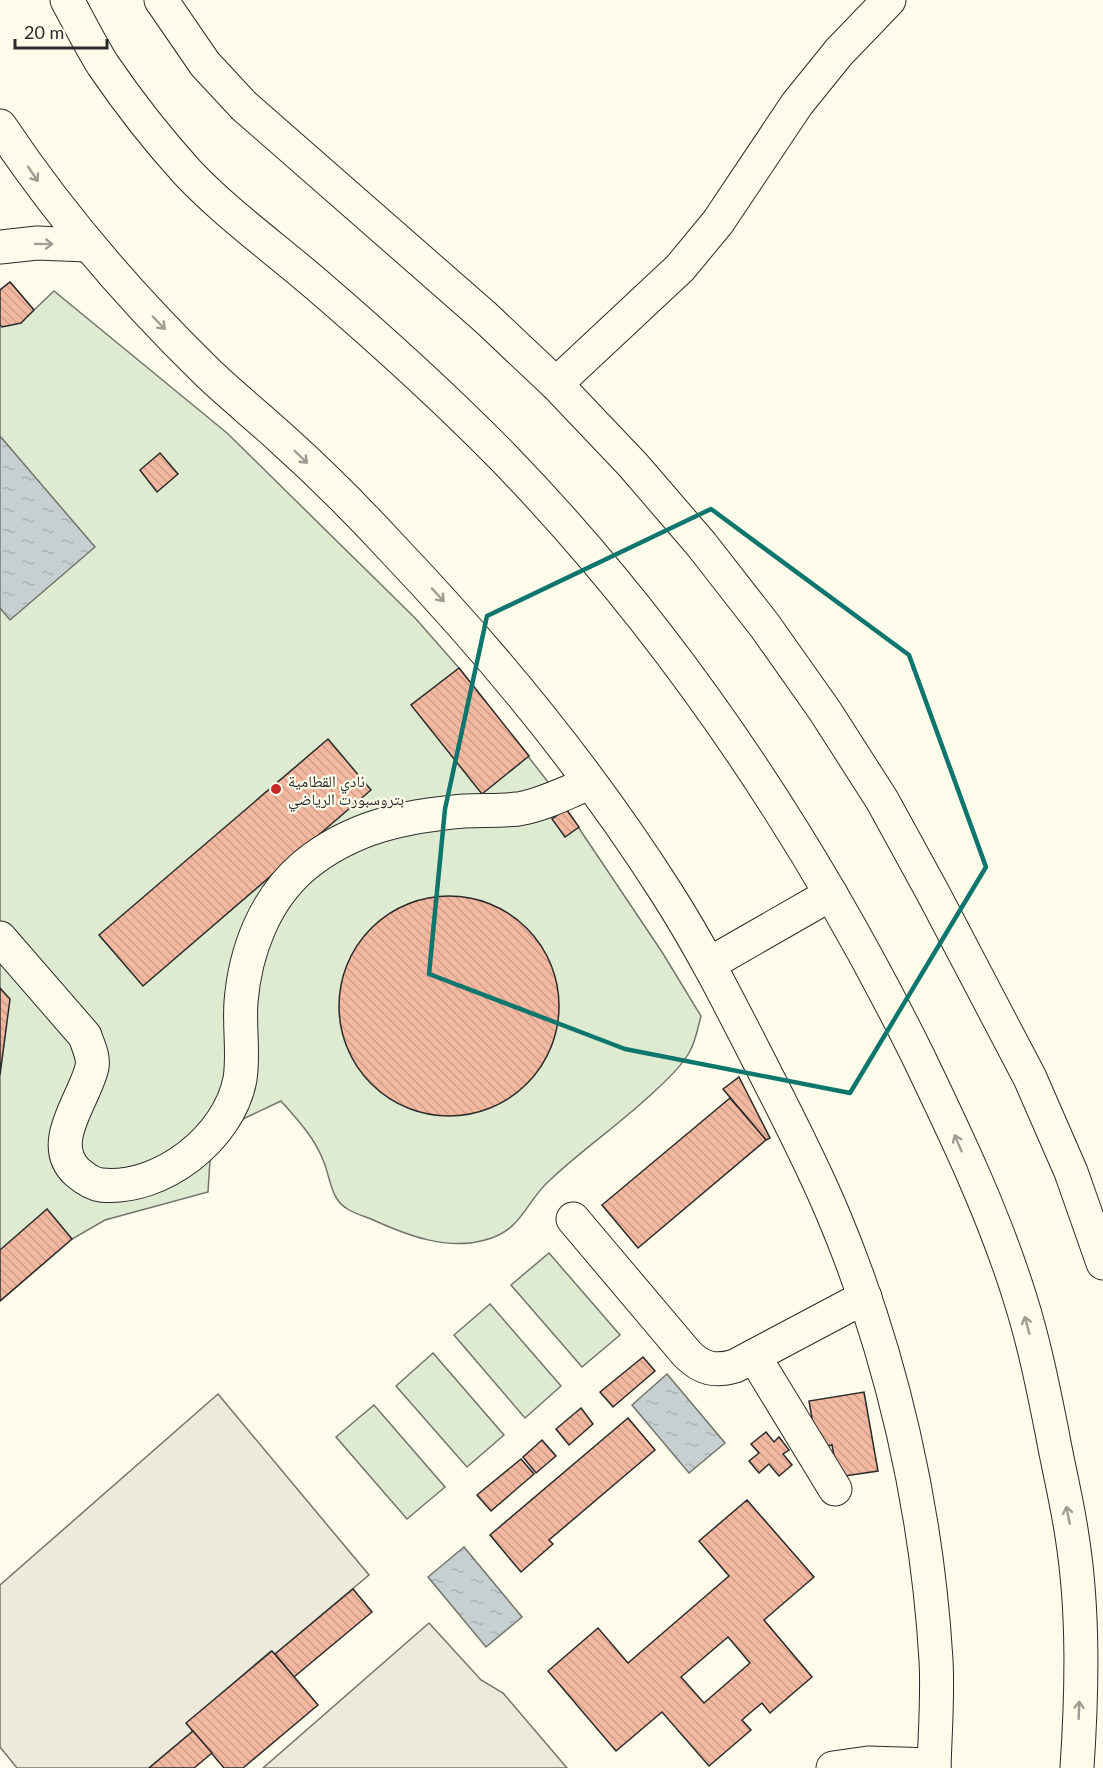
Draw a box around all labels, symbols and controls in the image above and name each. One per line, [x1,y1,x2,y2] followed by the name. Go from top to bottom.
[15,12,106,50] scale bar
[24,21,64,43] text: 20 m
[27,166,39,182] one-way arrow
[33,238,53,249] one-way arrow
[152,315,166,330] one-way arrow
[293,449,308,464] one-way arrow
[430,588,445,603] one-way arrow
[288,771,404,812] place label: نادي القطامية بتروسبورت الرياضي
[269,782,283,796] marker: نادي القطامية بتروسبورت الرياضي
[952,1134,963,1152] one-way arrow
[1021,1316,1032,1335] one-way arrow
[1062,1506,1073,1526] one-way arrow
[1074,1700,1085,1720] one-way arrow

